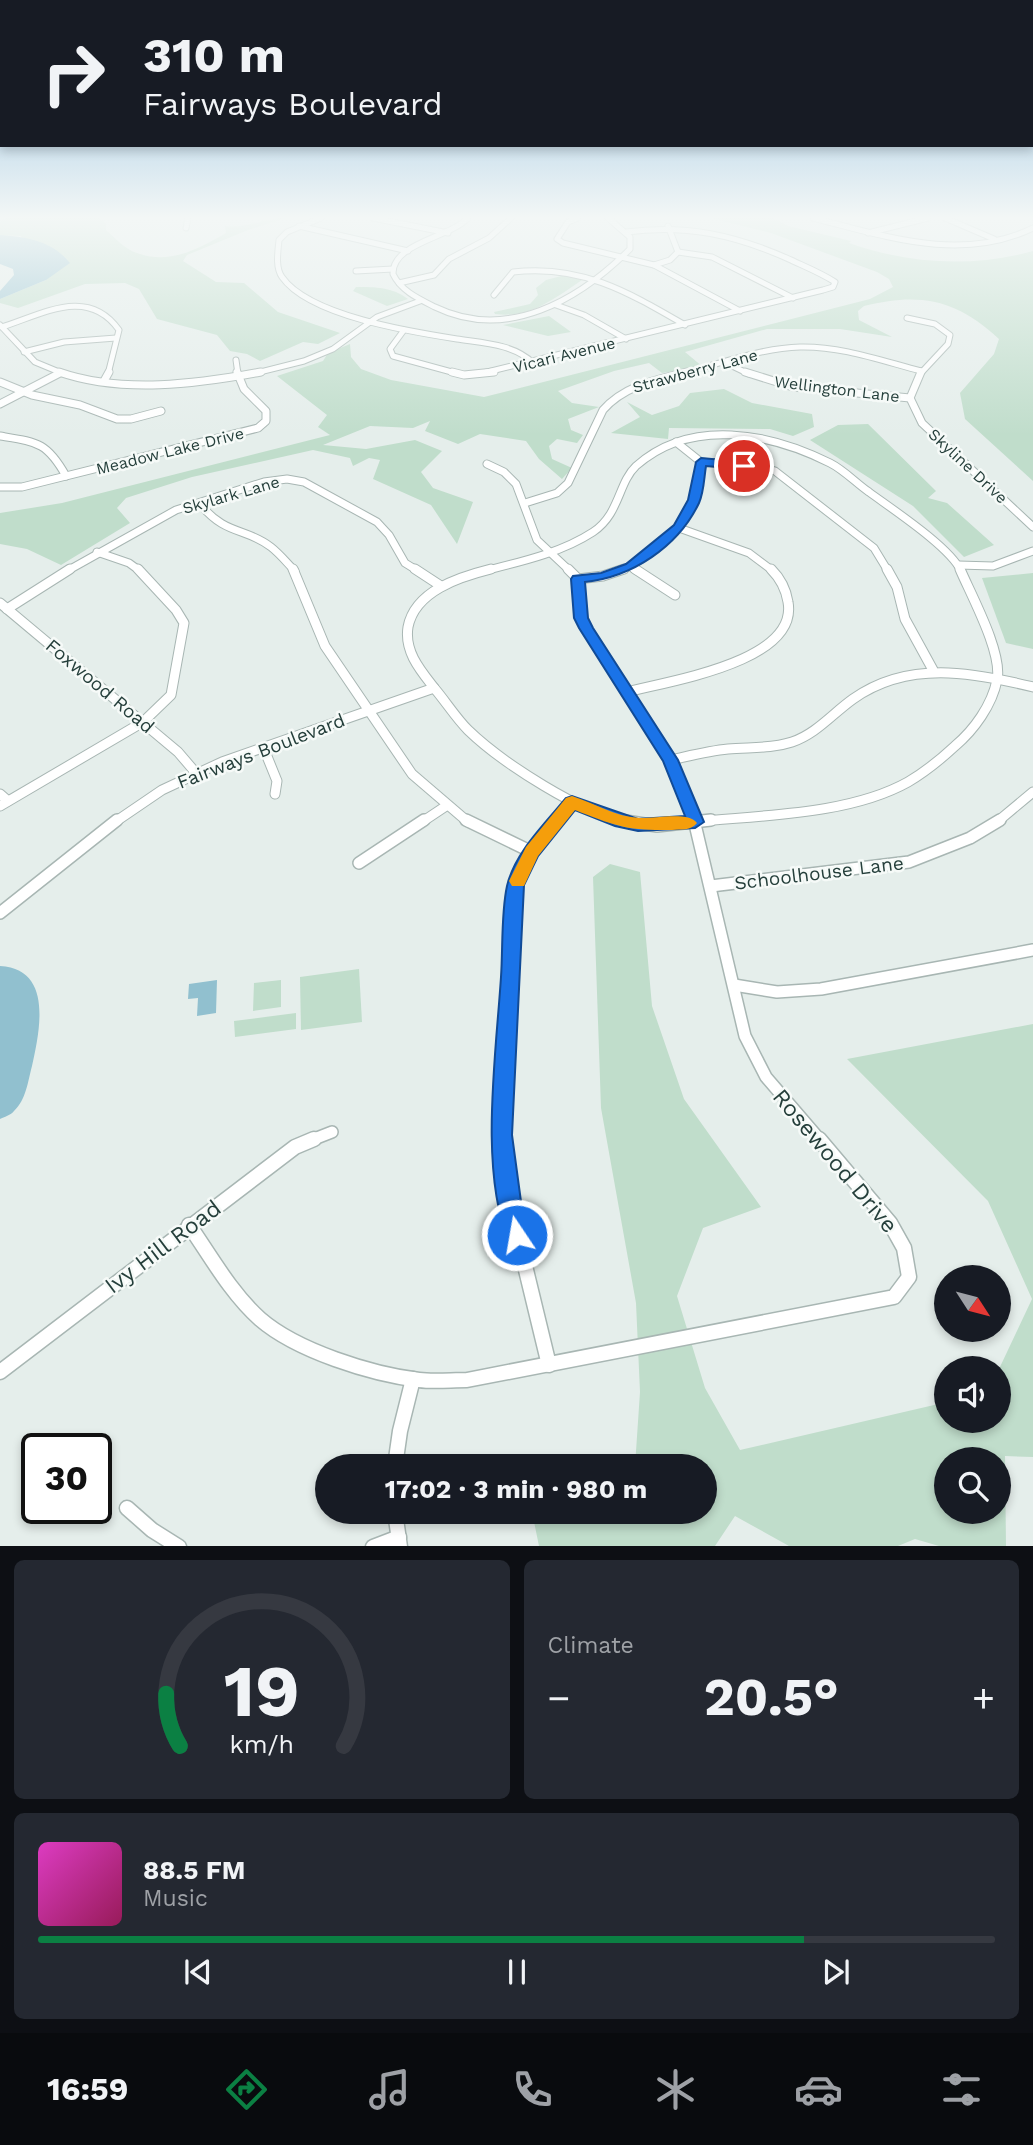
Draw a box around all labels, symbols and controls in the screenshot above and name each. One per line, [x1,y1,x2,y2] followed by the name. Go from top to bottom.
[143,26,285,84] text: 310 m
[28,28,119,119] icon: right
[143,85,443,123] text: Fairways Boulevard
[511,333,617,377] street label: Vicari Avenue
[630,345,760,397] street label: Strawberry Lane
[773,372,901,406] street label: Wellington Lane
[94,423,246,479] street label: Meadow Lake Drive
[925,425,1011,507] street label: Skyline Drive
[714,436,774,496] pin
[725,447,763,485] icon: arrive
[180,472,282,518] street label: Skylark Lane
[41,634,159,738] street label: Foxwood Road
[174,708,348,794] street label: Fairways Boulevard
[733,851,905,895] street label: Schoolhouse Lane
[767,1083,903,1239] street label: Rosewood Drive
[100,1195,226,1299] street label: Ivy Hill Road
[480,1198,554,1272] position arrow
[934,1265,1012,1342] north arrow
[934,1265,1011,1524] map controls
[934,1356,1011,1433] button: sound
[21,1433,112,1524] speed limit sign: 30
[934,1447,1011,1524] button: search
[385,1474,647,1504] text: 17:02 · 3 min · 980 m
[548,1632,634,1659] text: Climate
[224,1648,300,1734] text: 19
[704,1667,839,1728] text: 20.5°
[548,1676,570,1720] text: −
[972,1676,995,1720] text: +
[230,1729,294,1758] text: km/h
[143,1855,245,1885] text: 88.5 FM
[143,1885,208,1912] text: Music
[179,1953,217,1991] icon: previous
[498,1953,536,1991] icon: pause
[817,1953,855,1991] icon: next
[222,2065,271,2114] icon: directions
[365,2065,414,2114] icon: music
[508,2065,557,2114] icon: phone
[651,2065,700,2114] icon: climate
[794,2065,843,2114] icon: car
[937,2065,986,2114] icon: filters
[47,2070,129,2108] text: 16:59

